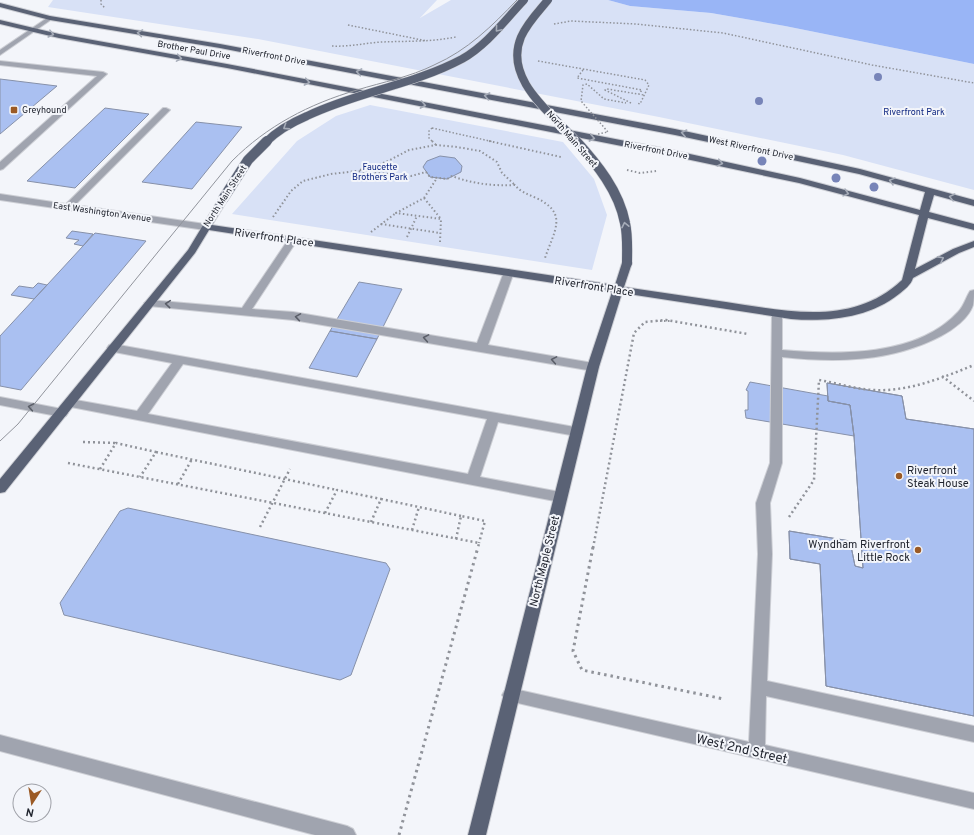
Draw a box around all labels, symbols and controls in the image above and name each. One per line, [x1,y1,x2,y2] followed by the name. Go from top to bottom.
[496,24,503,32] one-way arrow
[137,29,143,38] one-way arrow
[48,30,55,38] one-way arrow
[156,39,232,62] street label: Brother Paul Drive
[241,45,307,68] street label: Riverfront Drive
[176,53,182,62] one-way arrow
[356,68,362,77] one-way arrow
[304,78,310,86] one-way arrow
[483,93,490,101] one-way arrow
[420,101,426,109] one-way arrow
[9,105,19,115] marker: Greyhound
[22,105,67,116] place label: Greyhound
[883,107,945,118] park label: Riverfront Park
[544,109,599,170] street label: North Main Street
[283,123,290,130] one-way arrow
[681,130,687,138] one-way arrow
[589,133,595,142] one-way arrow
[708,134,794,163] street label: West Riverfront Drive
[623,139,689,162] street label: Riverfront Drive
[716,159,723,167] one-way arrow
[352,162,408,183] park label: Faucette Brothers Park
[201,163,249,229] street label: North Main Street
[889,177,896,186] one-way arrow
[843,189,849,197] one-way arrow
[949,193,956,202] one-way arrow
[52,200,152,225] street label: East Washington Avenue
[621,221,630,228] one-way arrow
[233,226,314,250] street label: Riverfront Place
[937,257,944,264] one-way arrow
[553,274,634,300] street label: Riverfront Place
[165,300,171,309] one-way arrow
[295,313,301,322] one-way arrow
[423,335,429,343] one-way arrow
[551,356,557,365] one-way arrow
[28,403,34,412] one-way arrow
[907,464,969,491] place label: Riverfront Steak House
[894,471,904,481] marker: Riverfront Steak House
[527,514,563,608] street label: North Maple Street
[808,538,910,565] place label: Wyndham Riverfront Little Rock
[913,545,923,555] marker: Wyndham Riverfront Little Rock
[694,732,789,768] street label: West 2nd Street
[12,783,52,823] north arrow
[25,804,35,819] text: N

